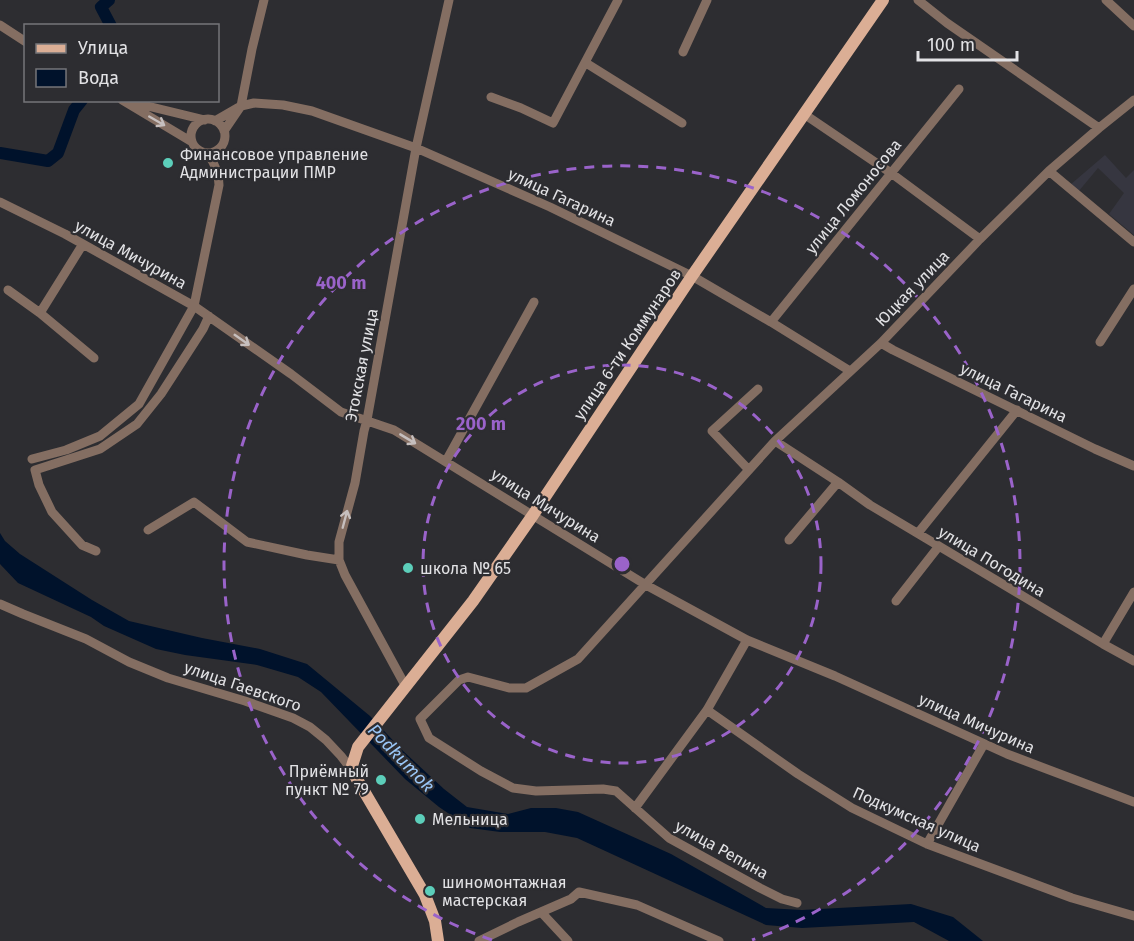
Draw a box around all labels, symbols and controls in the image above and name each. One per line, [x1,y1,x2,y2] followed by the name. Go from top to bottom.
[24,24,219,102] legend
[918,24,1017,62] scale bar
[927,34,975,56] text: 100 m
[78,37,128,59] text: Улица
[78,67,119,89] text: Вода
[148,116,165,128] one-way arrow
[801,135,905,257] street label: улица Ломоносова
[180,145,368,182] place label: Финансовое управление Администрации ПМР
[161,156,175,170] marker: Финансовое управление Администрации ПМР
[505,164,618,231] street label: улица Гагарина
[72,216,190,293] street label: улица Мичурина
[871,246,953,330] street label: Юцкая улица
[570,265,685,424] street label: улица 6-ти Коммунаров
[316,272,366,294] text: 400 m
[341,307,382,423] street label: Этокская улица
[234,333,250,346] one-way arrow
[957,358,1070,426] street label: улица Гагарина
[456,413,506,435] text: 200 m
[399,433,416,445] one-way arrow
[488,464,604,547] street label: улица Мичурина
[340,509,351,528] one-way arrow
[935,522,1049,601] street label: улица Погодина
[612,554,632,574] centre of rings
[420,559,511,578] place label: школа № 65
[401,561,415,575] marker: школа № 65
[182,658,304,715] street label: улица Гаевского
[916,689,1038,758] street label: улица Мичурина
[363,719,439,797] water label: Podkumok
[285,762,369,799] place label: Приёмный пункт № 79
[374,773,388,787] marker: Приёмный пункт № 79
[850,783,984,856] street label: Подкумская улица
[432,810,508,829] place label: Мельница
[413,812,427,826] marker: Мельница
[672,816,772,883] street label: улица Репина
[442,873,567,910] place label: шиномонтажная мастерская
[423,884,437,898] marker: шиномонтажная мастерская

